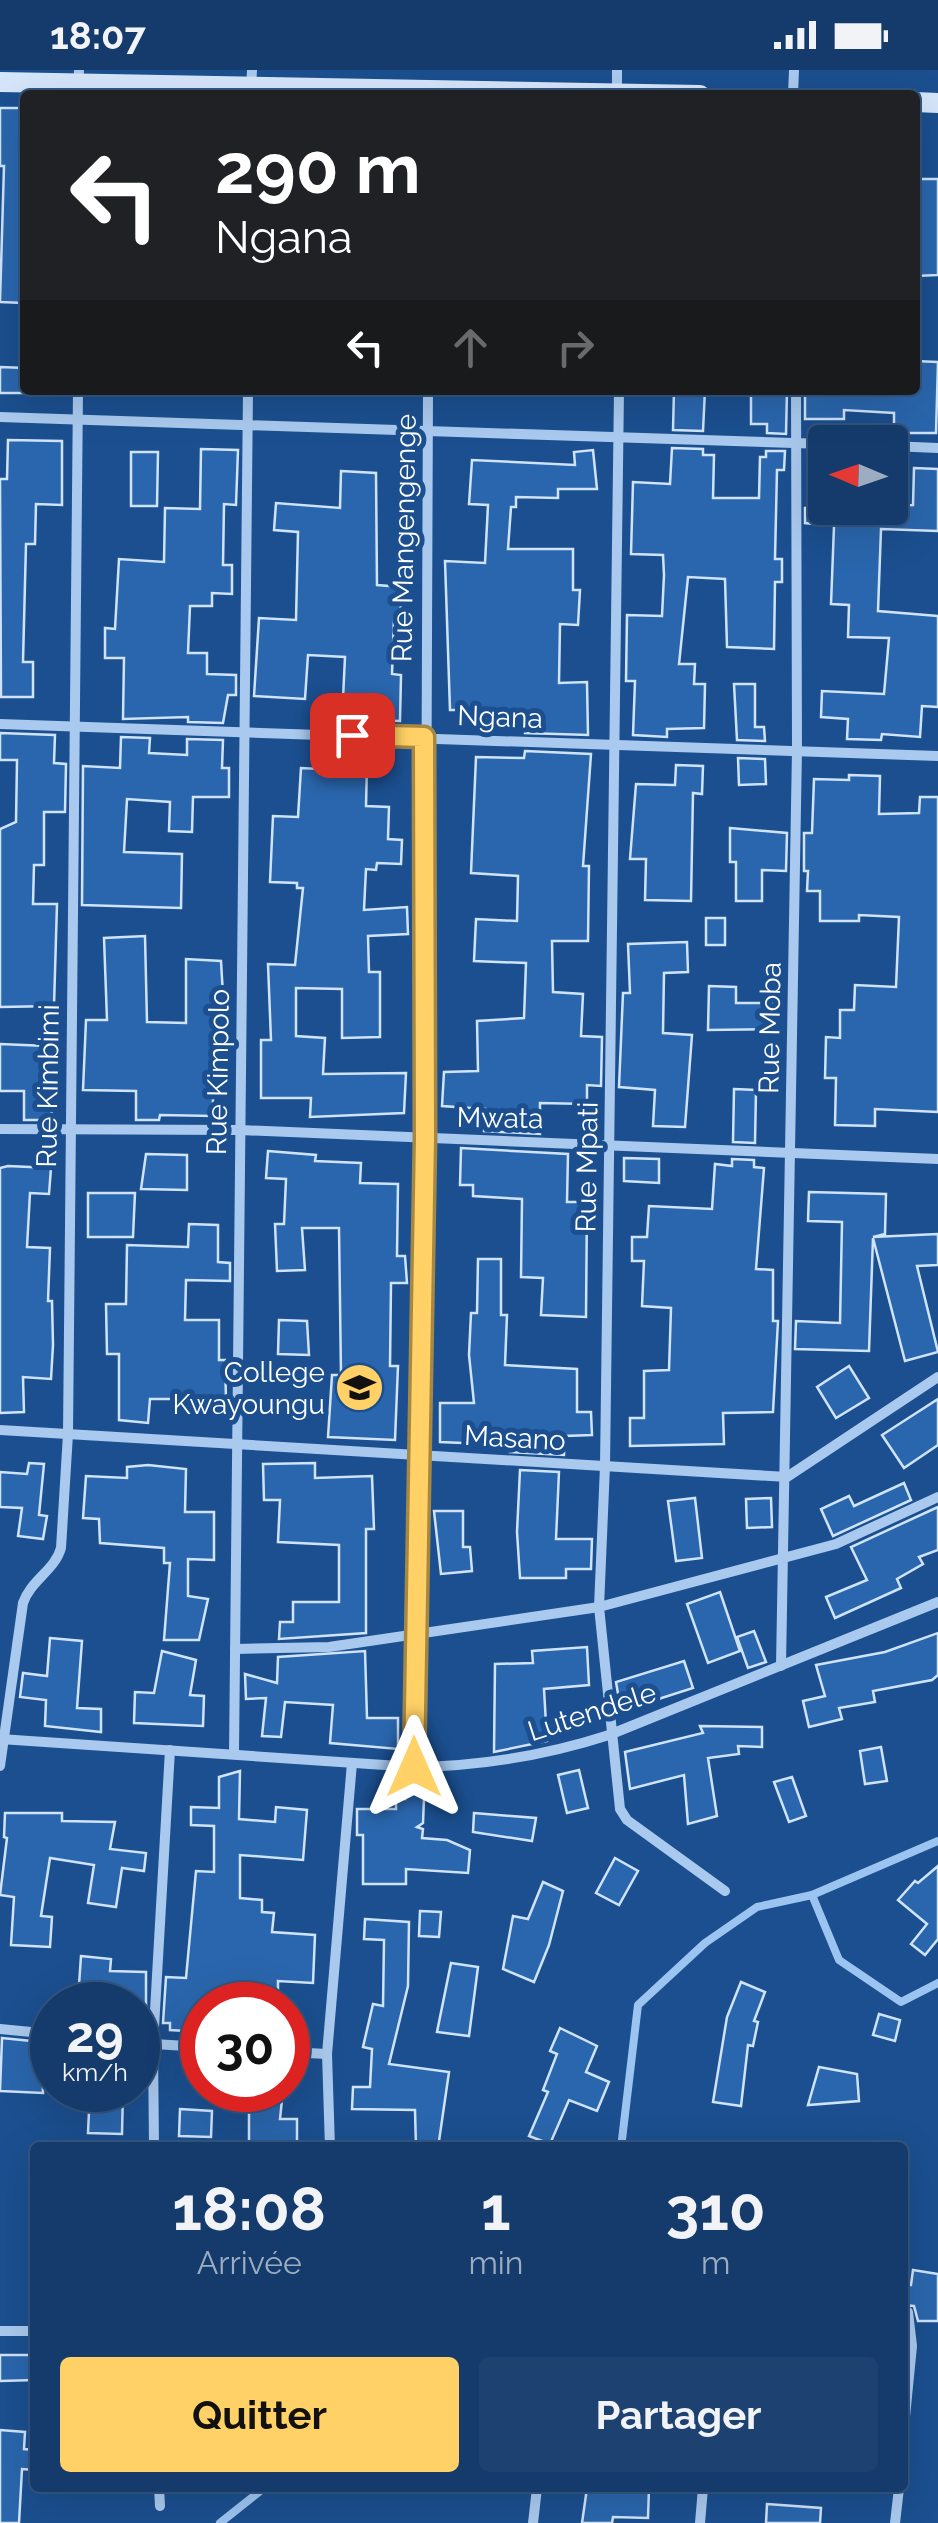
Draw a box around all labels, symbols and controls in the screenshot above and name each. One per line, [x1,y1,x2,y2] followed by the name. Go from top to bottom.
[50,13,146,58] text: 18:07
[215,127,421,209] text: 290 m
[50,130,180,260] icon: left
[215,211,353,264] text: Ngana
[338,320,393,375] icon: left
[443,320,498,375] icon: ahead
[548,320,603,375] icon: right
[385,414,423,662] street label: Rue Mangengenge
[808,425,908,525] north arrow
[808,425,908,525] map controls
[310,693,395,778] pin
[457,699,543,735] street label: Ngana
[325,708,380,763] icon: arrive
[752,962,788,1094] street label: Rue Moba
[200,989,236,1155] street label: Rue Kimpolo
[30,1004,66,1168] street label: Rue Kimbimi
[456,1101,544,1135] street label: Mwata
[569,1101,605,1233] street label: Rue Mpati
[173,1356,325,1421] place label: College Kwayoungu
[334,1362,386,1414] school or university icon: College Kwayoungu
[463,1419,567,1457] street label: Masano
[524,1676,660,1748] street label: Lutendele
[362,1715,466,1819] position arrow
[180,1982,310,2112] speed limit sign: 30
[66,2005,124,2064] text: 29
[62,2057,128,2087] text: km/h
[172,2174,326,2244] text: 18:08
[481,2174,511,2244] text: 1
[666,2174,766,2244] text: 310
[197,2244,302,2281] text: Arrivée
[468,2244,523,2281] text: min
[701,2244,730,2281] text: m
[60,2357,459,2472] button: Quitter
[479,2357,878,2472] button: Partager

